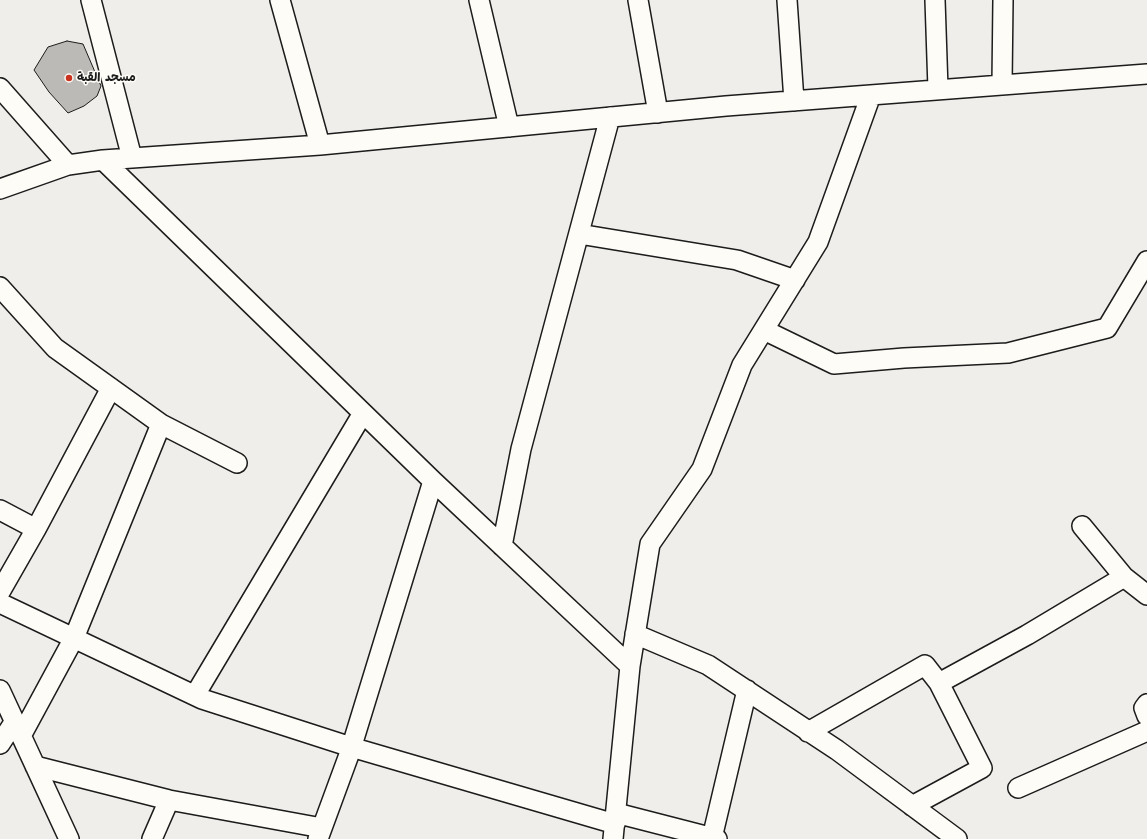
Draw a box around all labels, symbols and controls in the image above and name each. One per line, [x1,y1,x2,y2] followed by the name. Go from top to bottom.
[77,71,136,85] place label: مسجد القبة
[64,73,74,83] marker: مسجد القبة

